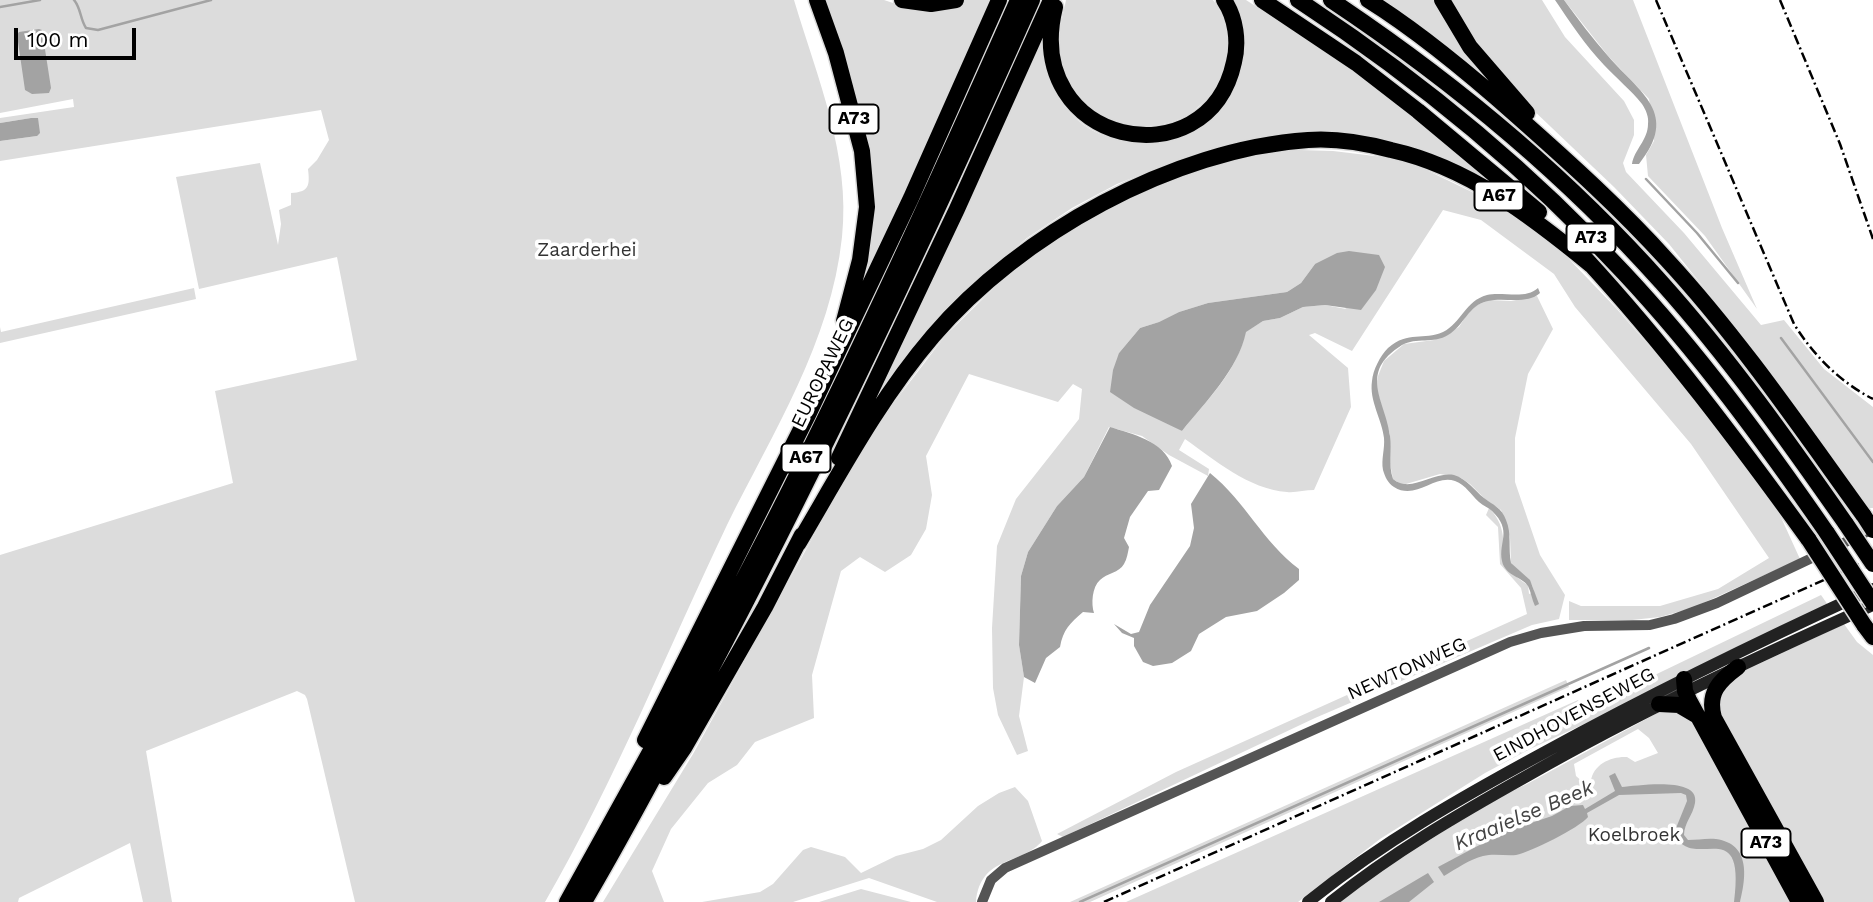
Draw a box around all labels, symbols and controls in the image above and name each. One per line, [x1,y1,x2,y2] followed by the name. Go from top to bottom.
[18,14,140,58] scale bar
[27,27,89,52] text: 100 m
[830,104,878,134] road number: A73
[1474,182,1524,210] road number: A67
[1566,224,1616,252] road number: A73
[537,239,637,261] park label: Zaarderhei
[787,315,859,431] street label: EUROPAWEG
[782,444,830,472] road number: A67
[1344,633,1470,705] street label: NEWTONWEG
[1489,663,1659,767] street label: EINDHOVENSEWEG
[1450,775,1598,857] water label: Kraaielse Beek
[1588,824,1680,846] park label: Koelbroek
[1742,828,1790,858] road number: A73

